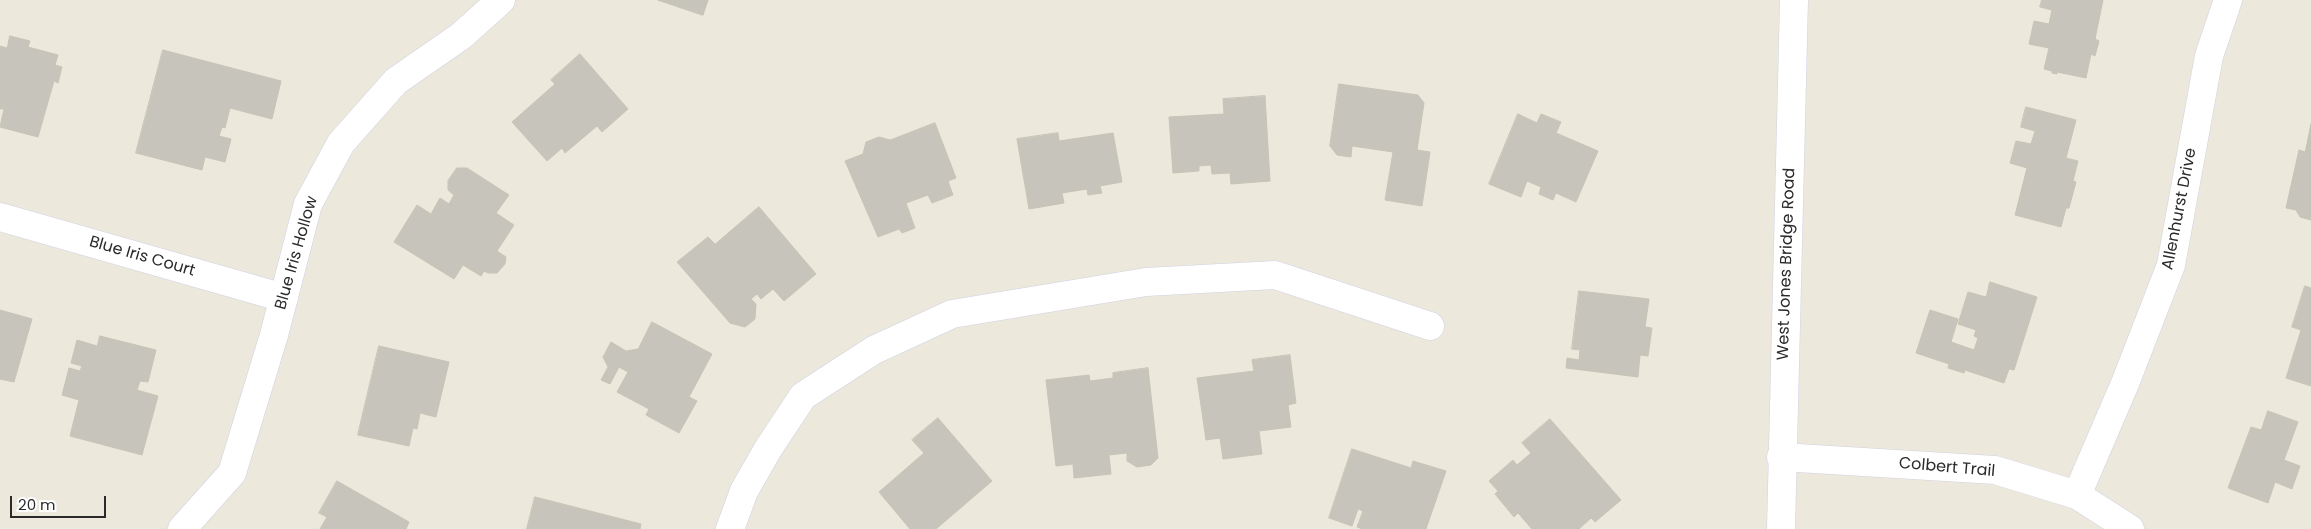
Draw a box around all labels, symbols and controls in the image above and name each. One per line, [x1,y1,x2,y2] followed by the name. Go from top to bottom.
[2159,146,2201,272] street label: Allenhurst Drive
[1774,167,1800,361] street label: West Jones Bridge Road
[272,194,322,312] street label: Blue Iris Hollow
[87,233,197,281] street label: Blue Iris Court
[1898,454,1996,482] street label: Colbert Trail
[12,486,109,518] scale bar
[18,494,56,515] text: 20 m

